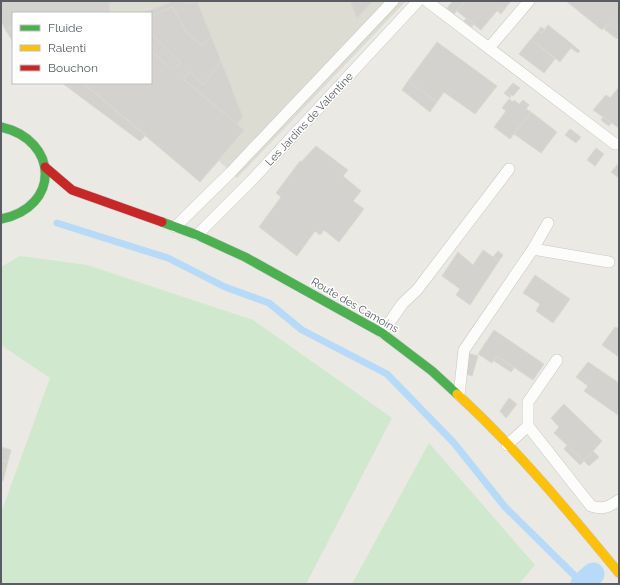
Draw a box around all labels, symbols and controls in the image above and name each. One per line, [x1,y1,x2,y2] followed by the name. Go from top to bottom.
[12,12,152,84] legend
[48,21,83,35] text: Fluide
[48,41,86,55] text: Ralenti
[48,61,98,75] text: Bouchon
[263,70,356,169] street label: Les Jardins de Valentine
[309,275,401,336] street label: Route des Camoins

